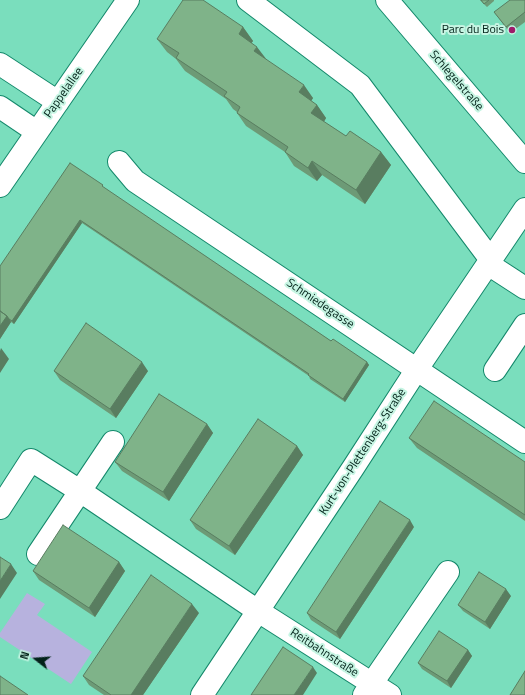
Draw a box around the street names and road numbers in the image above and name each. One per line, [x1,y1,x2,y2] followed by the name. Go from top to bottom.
[426,48,486,114] street label: Schlegelstraße
[41,65,87,121] street label: Pappelallee
[283,276,357,332] street label: Schmiedegasse
[317,386,409,518] street label: Kurt-von-Plettenberg-Straße
[287,626,361,680] street label: Reitbahnstraße

